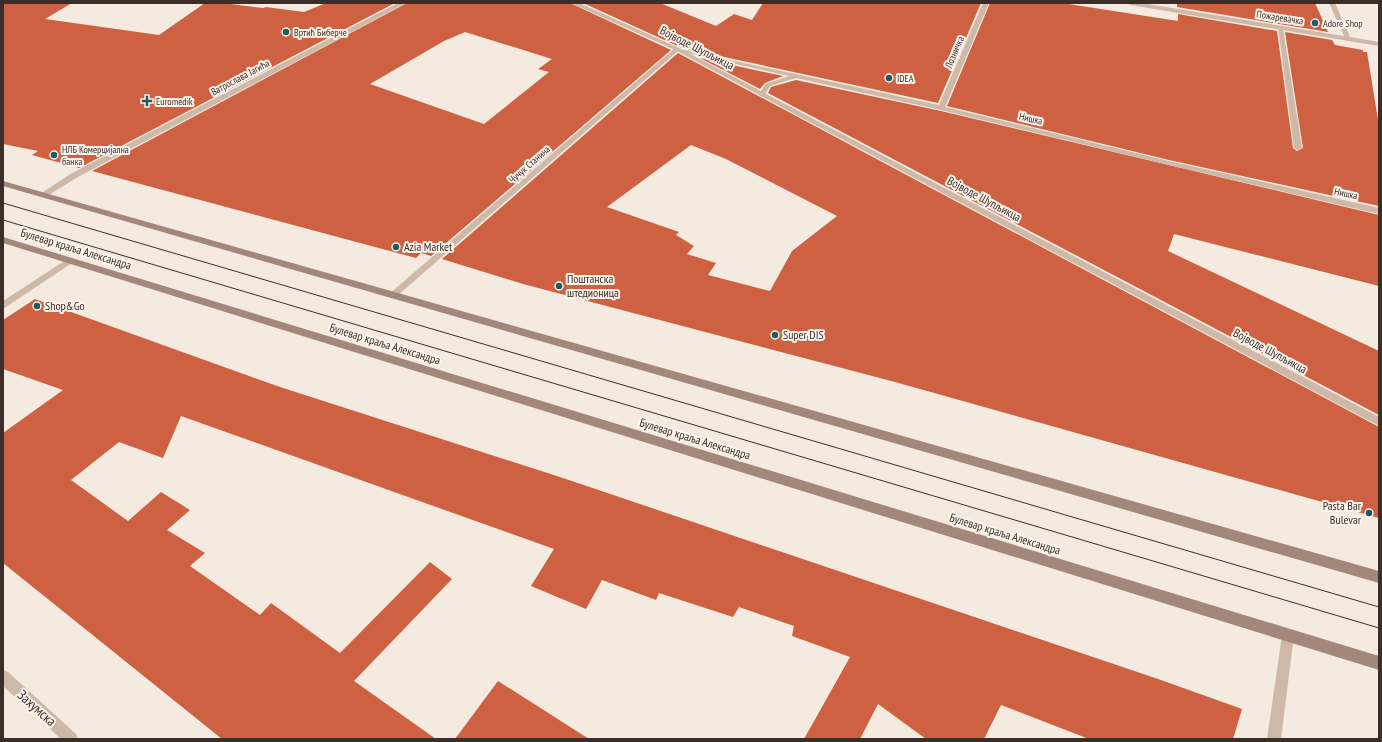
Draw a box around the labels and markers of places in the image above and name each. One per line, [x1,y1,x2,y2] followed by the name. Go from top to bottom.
[1323,17,1363,30] place label: Adore Shop
[1310,18,1320,28] marker: Adore Shop
[294,26,347,39] place label: Вртић Биберче
[281,27,291,37] marker: Вртић Биберче
[897,72,914,85] place label: IDEA
[884,73,894,83] marker: IDEA
[141,95,153,107] marker: Euromedik
[156,95,193,108] place label: Euromedik
[62,143,129,168] place label: НЛБ Комерцијална банка
[49,150,59,160] marker: НЛБ Комерцијална банка
[404,239,453,254] place label: Azia Market
[391,242,401,252] marker: Azia Market
[567,271,619,300] place label: Поштанска штедионица
[554,281,564,291] marker: Поштанска штедионица
[45,298,85,313] place label: Shop&Go
[32,301,42,311] marker: Shop&Go
[783,327,824,342] place label: Super DIS
[770,330,780,340] marker: Super DIS
[1323,498,1362,527] place label: Pasta Bar Bulevar
[1364,508,1374,518] marker: Pasta Bar Bulevar

